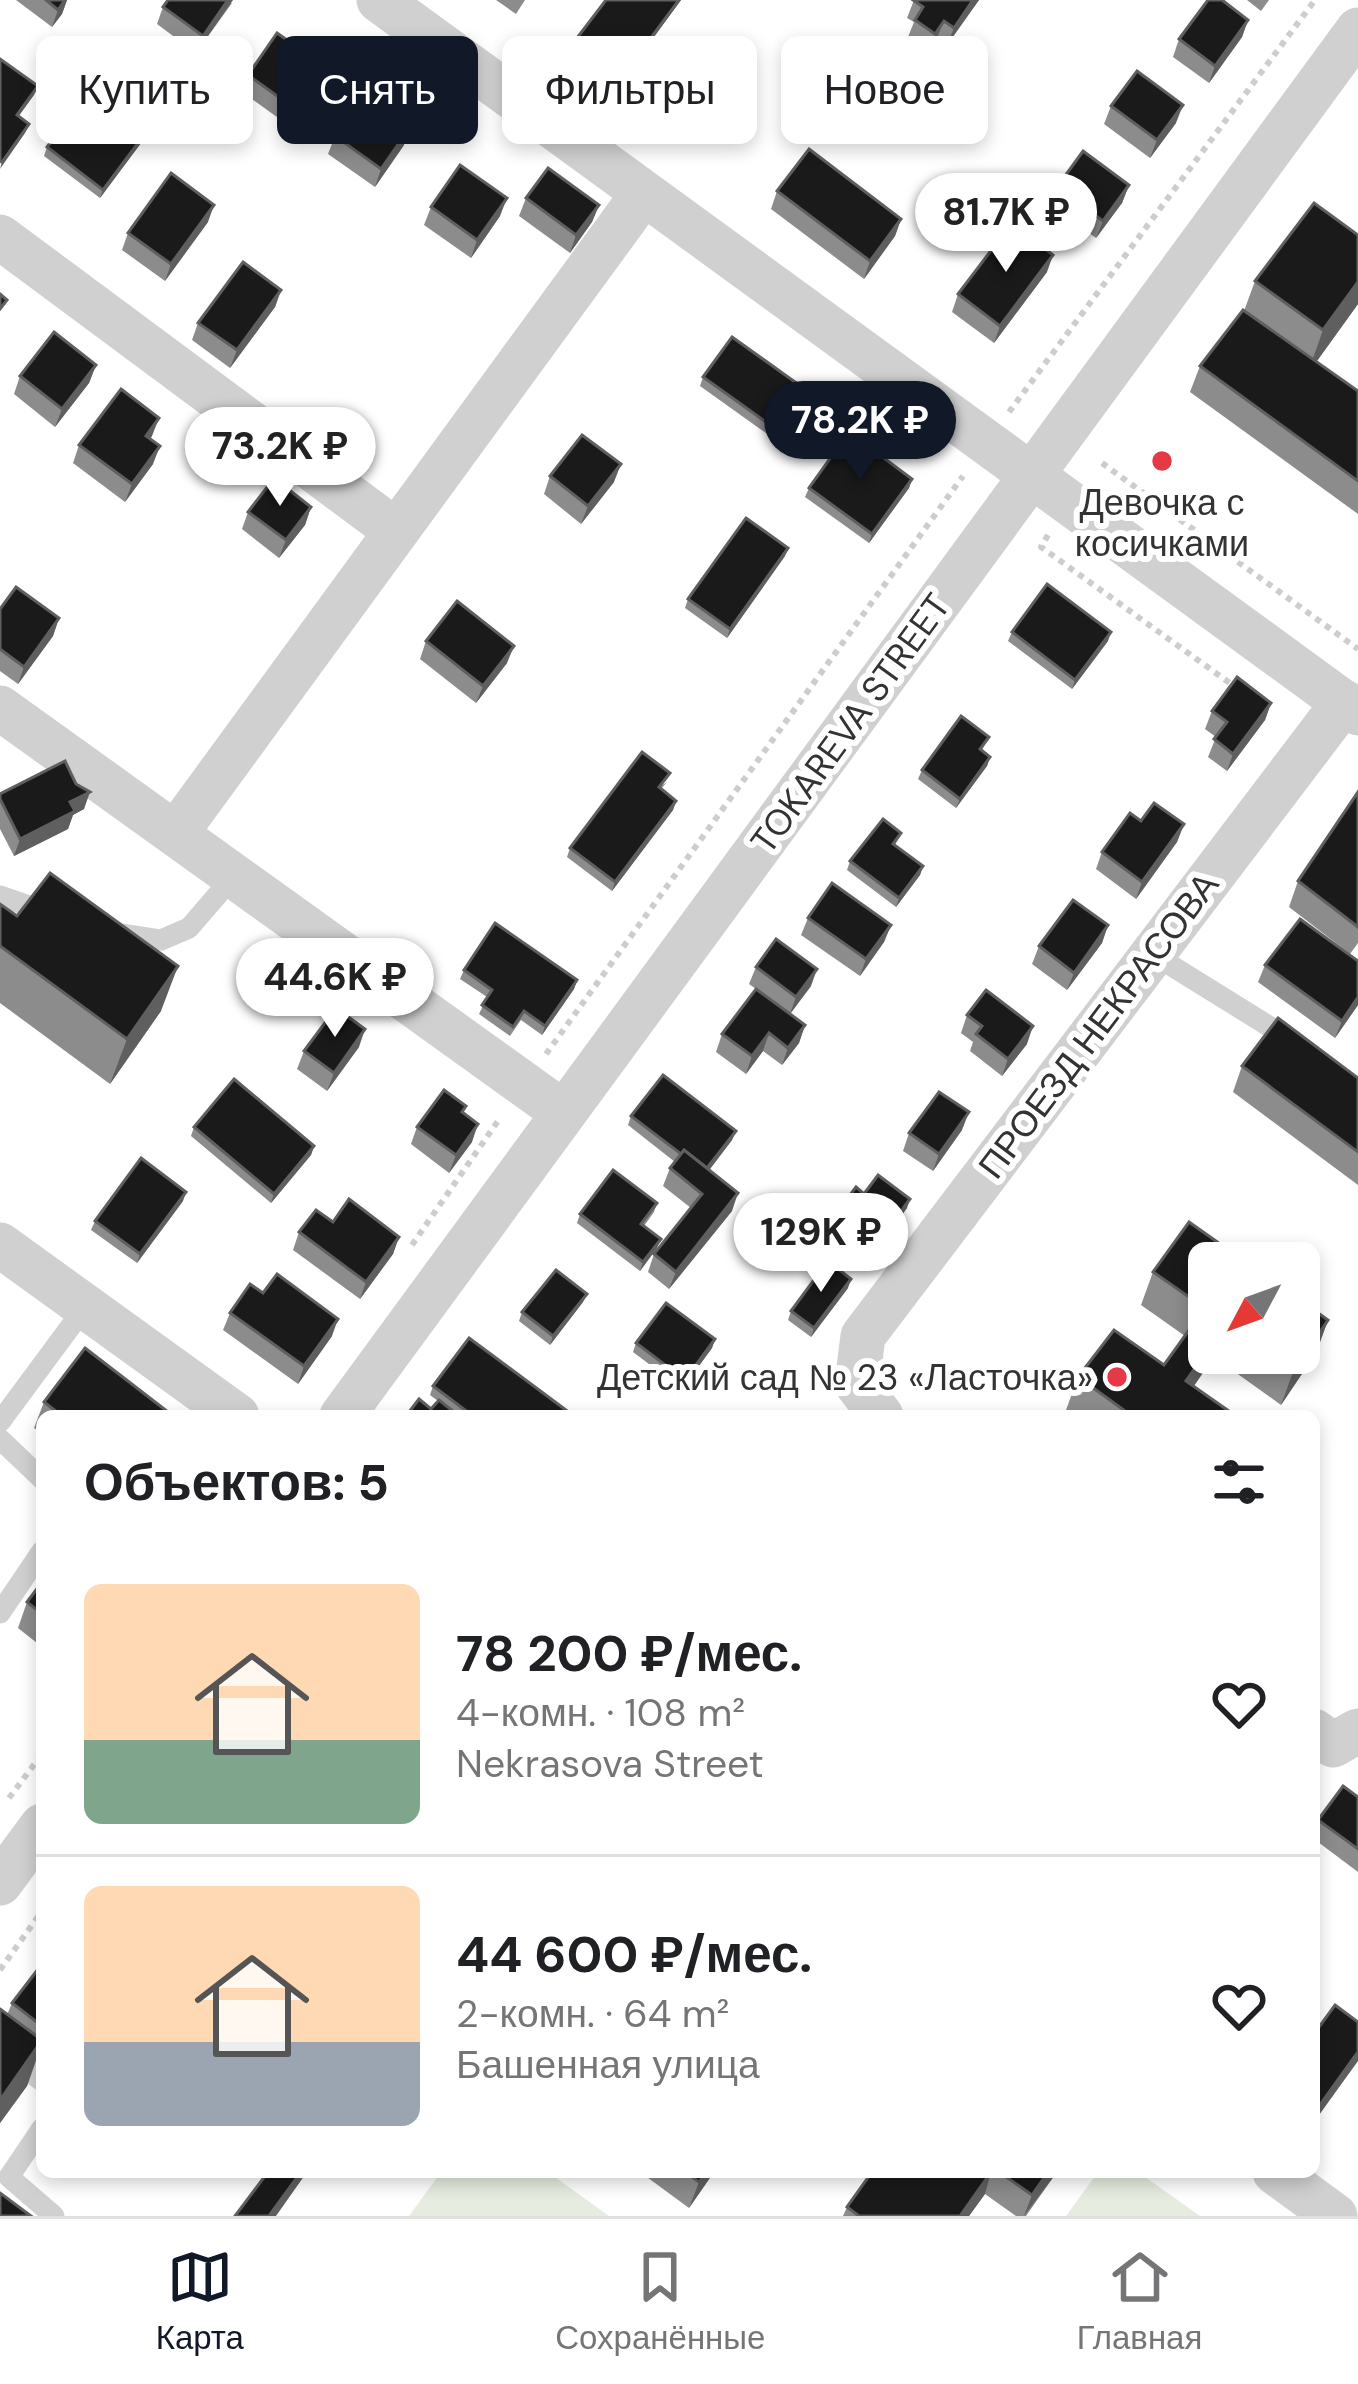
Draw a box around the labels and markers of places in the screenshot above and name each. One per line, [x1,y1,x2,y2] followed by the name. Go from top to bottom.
[895,173,1117,275] pin: 81.7K ₽
[749,381,971,483] pin: 78.2K ₽
[169,407,391,509] pin: 73.2K ₽
[1149,448,1175,474] marker: Девочка с косичками
[1075,479,1249,567] place label: Девочка с косичками
[224,938,446,1040] pin: 44.6K ₽
[723,1193,919,1295] pin: 129K ₽
[597,1354,1093,1401] place label: Детский сад № 23 «Ласточка»
[1104,1364,1130,1390] marker: Детский сад № 23 «Ласточка»

